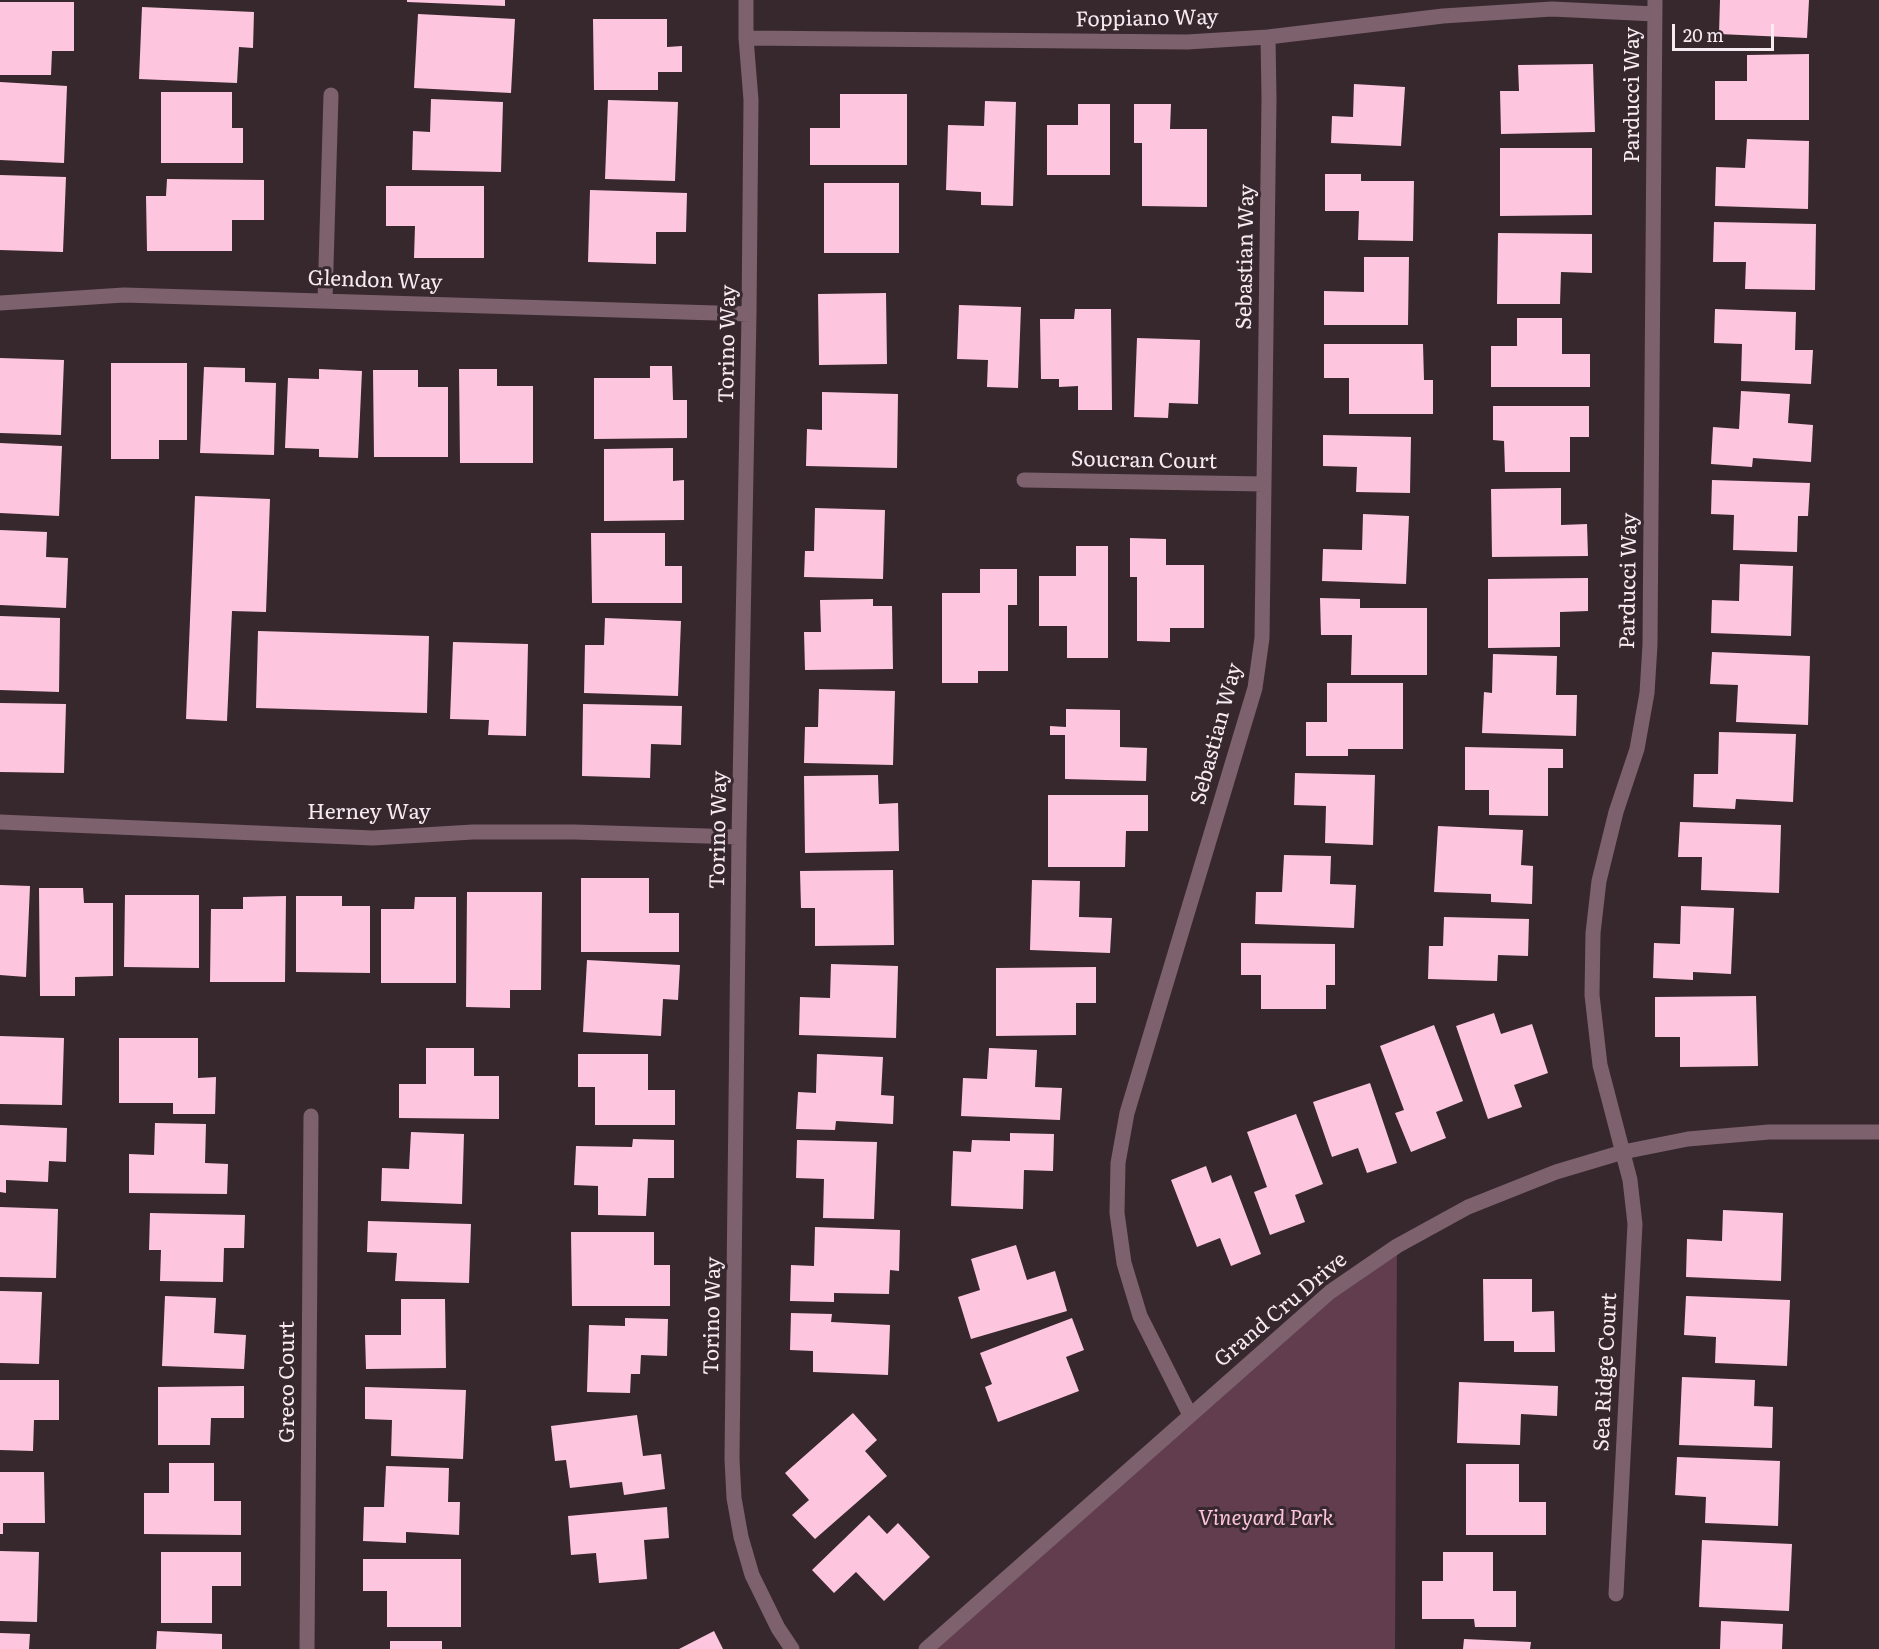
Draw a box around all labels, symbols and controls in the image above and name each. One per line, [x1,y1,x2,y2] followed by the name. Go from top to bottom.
[1075,5,1219,33] street label: Foppiano Way
[1675,12,1777,50] scale bar
[1683,21,1724,48] text: 20 m
[1620,27,1646,163] street label: Parducci Way
[1232,184,1260,330] street label: Sebastian Way
[307,266,443,296] street label: Glendon Way
[714,285,742,403] street label: Torino Way
[1071,447,1217,475] street label: Soucran Court
[1615,513,1643,649] street label: Parducci Way
[1186,660,1248,808] street label: Sebastian Way
[705,771,733,889] street label: Torino Way
[307,800,431,826] street label: Herney Way
[1210,1247,1352,1373] street label: Grand Cru Drive
[699,1257,727,1375] street label: Torino Way
[1589,1292,1623,1452] street label: Sea Ridge Court
[275,1321,301,1443] street label: Greco Court
[1198,1506,1334,1532] park label: Vineyard Park

